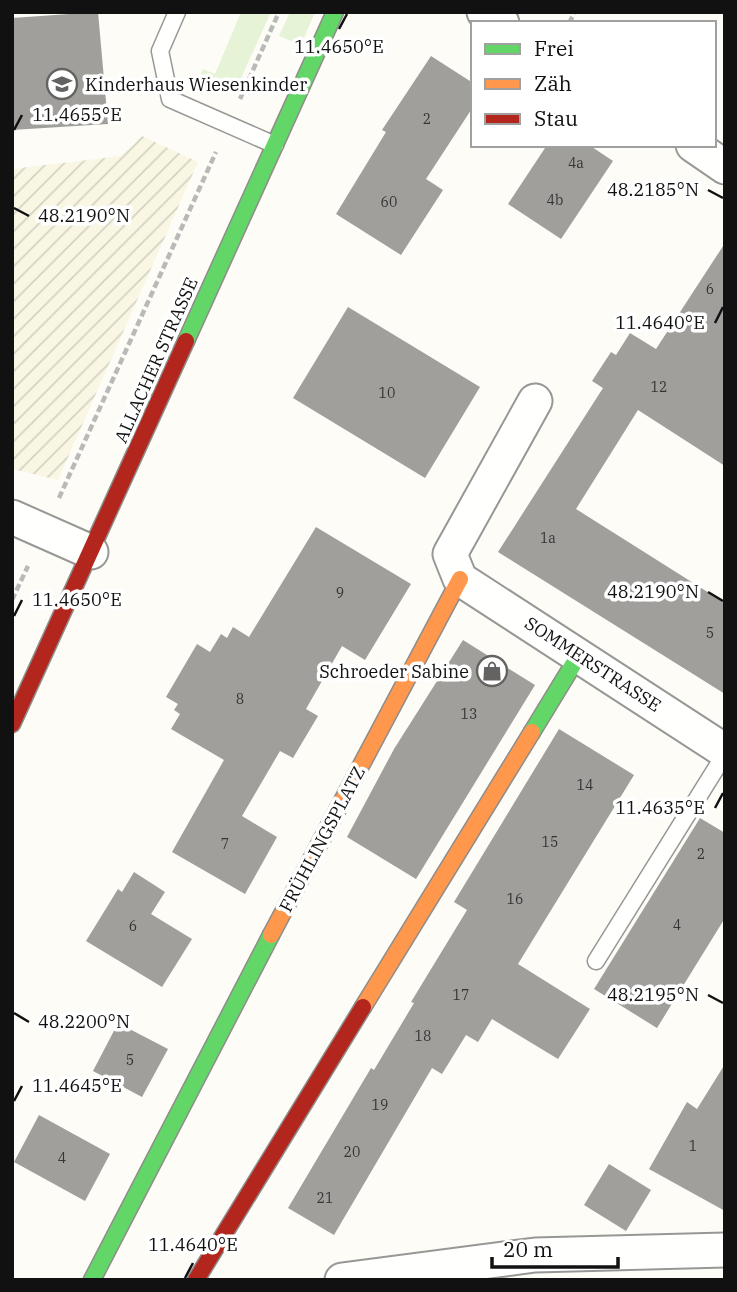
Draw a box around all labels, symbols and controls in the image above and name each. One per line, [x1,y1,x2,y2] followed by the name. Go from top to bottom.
[471,21,716,147] legend
[534,34,574,62] text: Frei
[294,35,384,58] text: 11.4650°E
[45,67,79,101] school or university icon: Kinderhaus Wiesenkinder
[534,69,572,97] text: Zäh
[85,73,307,96] place label: Kinderhaus Wiesenkinder
[32,103,122,126] text: 11.4655°E
[534,104,578,132] text: Stau
[423,110,431,128] house number: 2
[568,154,584,172] house number: 4a
[607,178,699,201] text: 48.2185°N
[547,191,563,209] house number: 4b
[381,193,397,211] house number: 60
[38,204,130,227] text: 48.2190°N
[109,274,203,446] street label: ALLACHER STRASSE
[706,280,714,298] house number: 6
[615,311,705,334] text: 11.4640°E
[651,378,667,396] house number: 12
[379,384,395,402] house number: 10
[540,529,556,547] house number: 1a
[607,580,699,603] text: 48.2190°N
[336,584,344,602] house number: 9
[32,588,122,611] text: 11.4650°E
[521,611,665,717] street label: SOMMERSTRASSE
[706,624,714,642] house number: 5
[475,654,509,688] shop icon: Schroeder Sabine
[319,660,469,683] place label: Schroeder Sabine
[236,690,244,708] house number: 8
[461,705,477,723] house number: 13
[274,762,370,916] street label: FRÜHLINGSPLATZ
[577,776,593,794] house number: 14
[615,796,705,819] text: 11.4635°E
[542,833,558,851] house number: 15
[221,835,229,853] house number: 7
[697,845,705,863] house number: 2
[507,890,523,908] house number: 16
[673,916,681,934] house number: 4
[129,917,137,935] house number: 6
[607,983,699,1006] text: 48.2195°N
[453,986,469,1004] house number: 17
[38,1010,130,1033] text: 48.2200°N
[415,1027,431,1045] house number: 18
[126,1051,134,1069] house number: 5
[32,1074,122,1097] text: 11.4645°E
[372,1096,388,1114] house number: 19
[689,1137,697,1155] house number: 1
[344,1143,360,1161] house number: 20
[58,1149,66,1167] house number: 4
[317,1189,333,1207] house number: 21
[492,1226,618,1270] scale bar
[148,1233,238,1256] text: 11.4640°E
[503,1235,553,1263] text: 20 m

